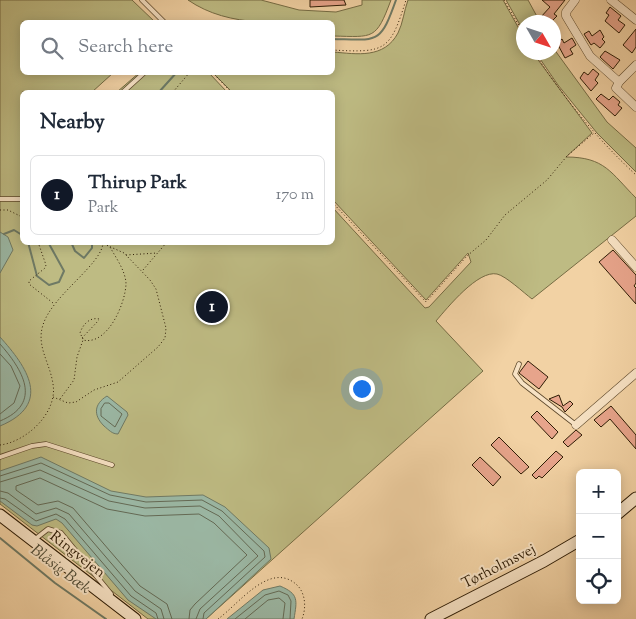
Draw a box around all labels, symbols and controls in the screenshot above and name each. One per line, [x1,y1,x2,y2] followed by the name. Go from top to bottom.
[516,15,561,60] north arrow
[20,20,335,75] search box
[38,34,66,62] icon: search
[78,34,173,61] text: Search here
[40,108,105,138] text: Nearby
[88,170,187,197] text: Thirup Park
[54,184,60,207] text: 1
[276,184,314,207] text: 170 m
[88,197,119,220] text: Park
[196,288,228,326] pin: 1
[349,376,375,402] your location
[576,469,621,604] map controls
[576,469,621,514] button: +
[576,514,621,559] button: −
[45,527,109,583] street label: Ringvejen
[458,539,540,595] street label: Tørholmsvej
[25,540,95,600] water label: Blåsig Bæk
[576,559,621,604] button: locate

